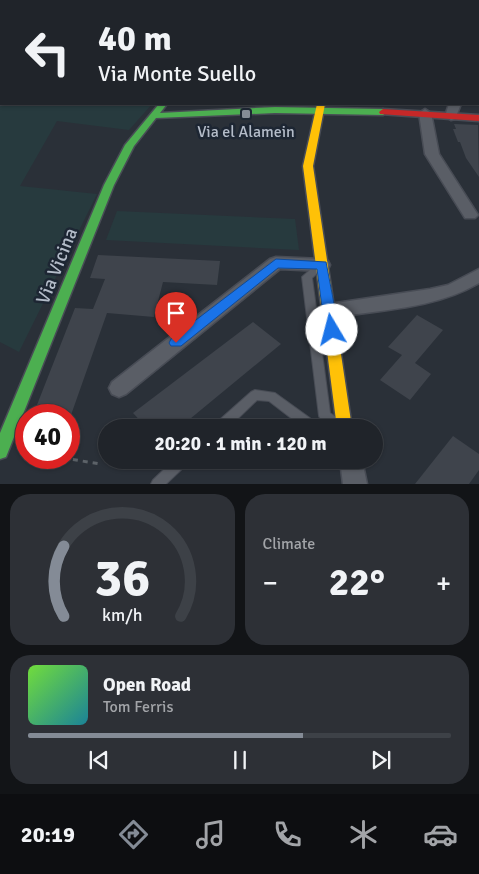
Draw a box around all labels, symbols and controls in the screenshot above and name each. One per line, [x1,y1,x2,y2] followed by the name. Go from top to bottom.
[98,17,172,60] text: 40 m
[15,20,80,85] icon: left
[98,60,256,87] text: Via Monte Suello
[240,108,252,120] marker: Via el Alamein
[197,122,295,142] place label: Via el Alamein
[31,224,83,308] street label: Via Vicina
[155,292,197,343] pin
[162,299,190,327] icon: arrive
[305,303,357,355] position arrow
[15,404,80,469] speed limit sign: 40
[154,432,327,456] text: 20:20 · 1 min · 120 m
[263,534,315,554] text: Climate
[94,546,150,610] text: 36
[329,559,385,606] text: 22°
[263,566,278,600] text: −
[436,566,451,600] text: +
[102,604,142,626] text: km/h
[103,673,191,697] text: Open Road
[103,697,173,717] text: Tom Ferris
[85,746,113,774] icon: previous
[226,746,254,774] icon: pause
[367,746,395,774] icon: next
[116,817,151,852] icon: directions
[193,817,228,852] icon: music
[270,817,305,852] icon: phone
[346,817,381,852] icon: climate
[423,817,458,852] icon: car
[21,821,75,848] text: 20:19

